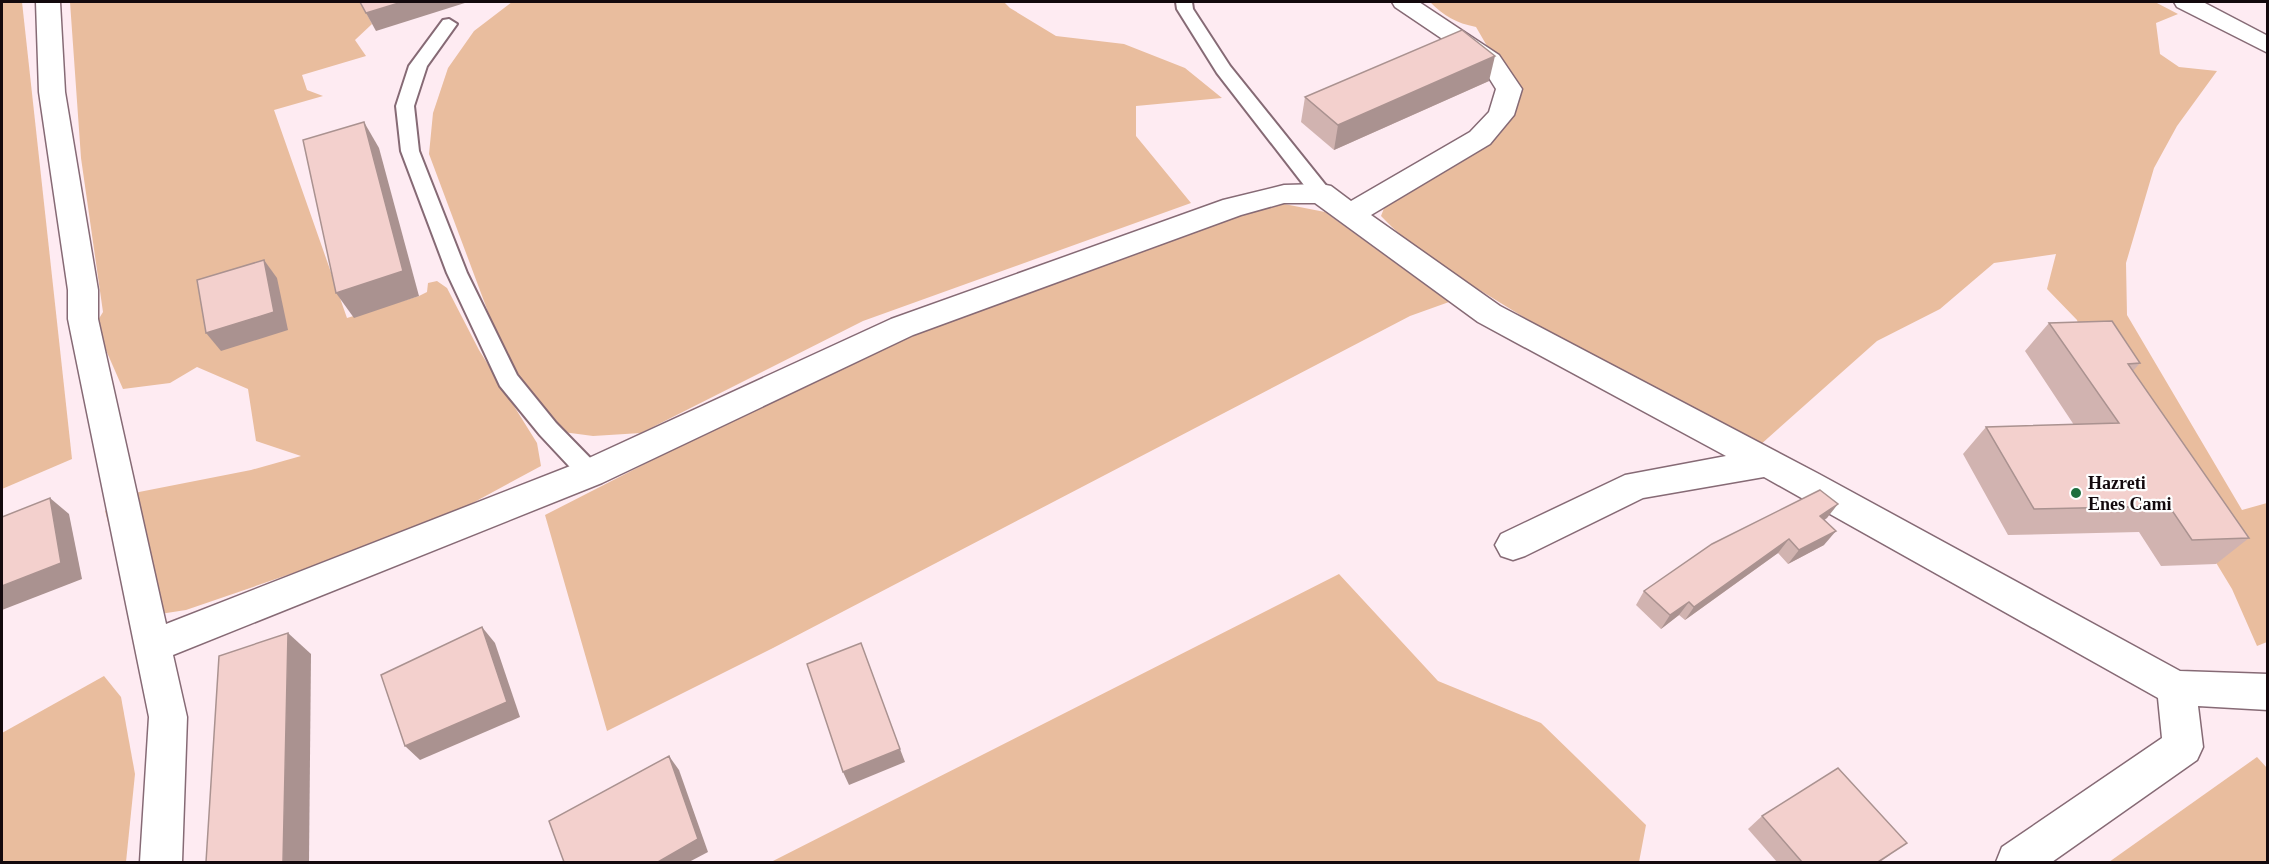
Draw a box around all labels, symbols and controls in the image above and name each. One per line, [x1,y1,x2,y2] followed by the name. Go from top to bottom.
[2088,473,2172,514] place label: Hazreti Enes Cami
[2069,486,2083,500] marker: Hazreti Enes Cami

